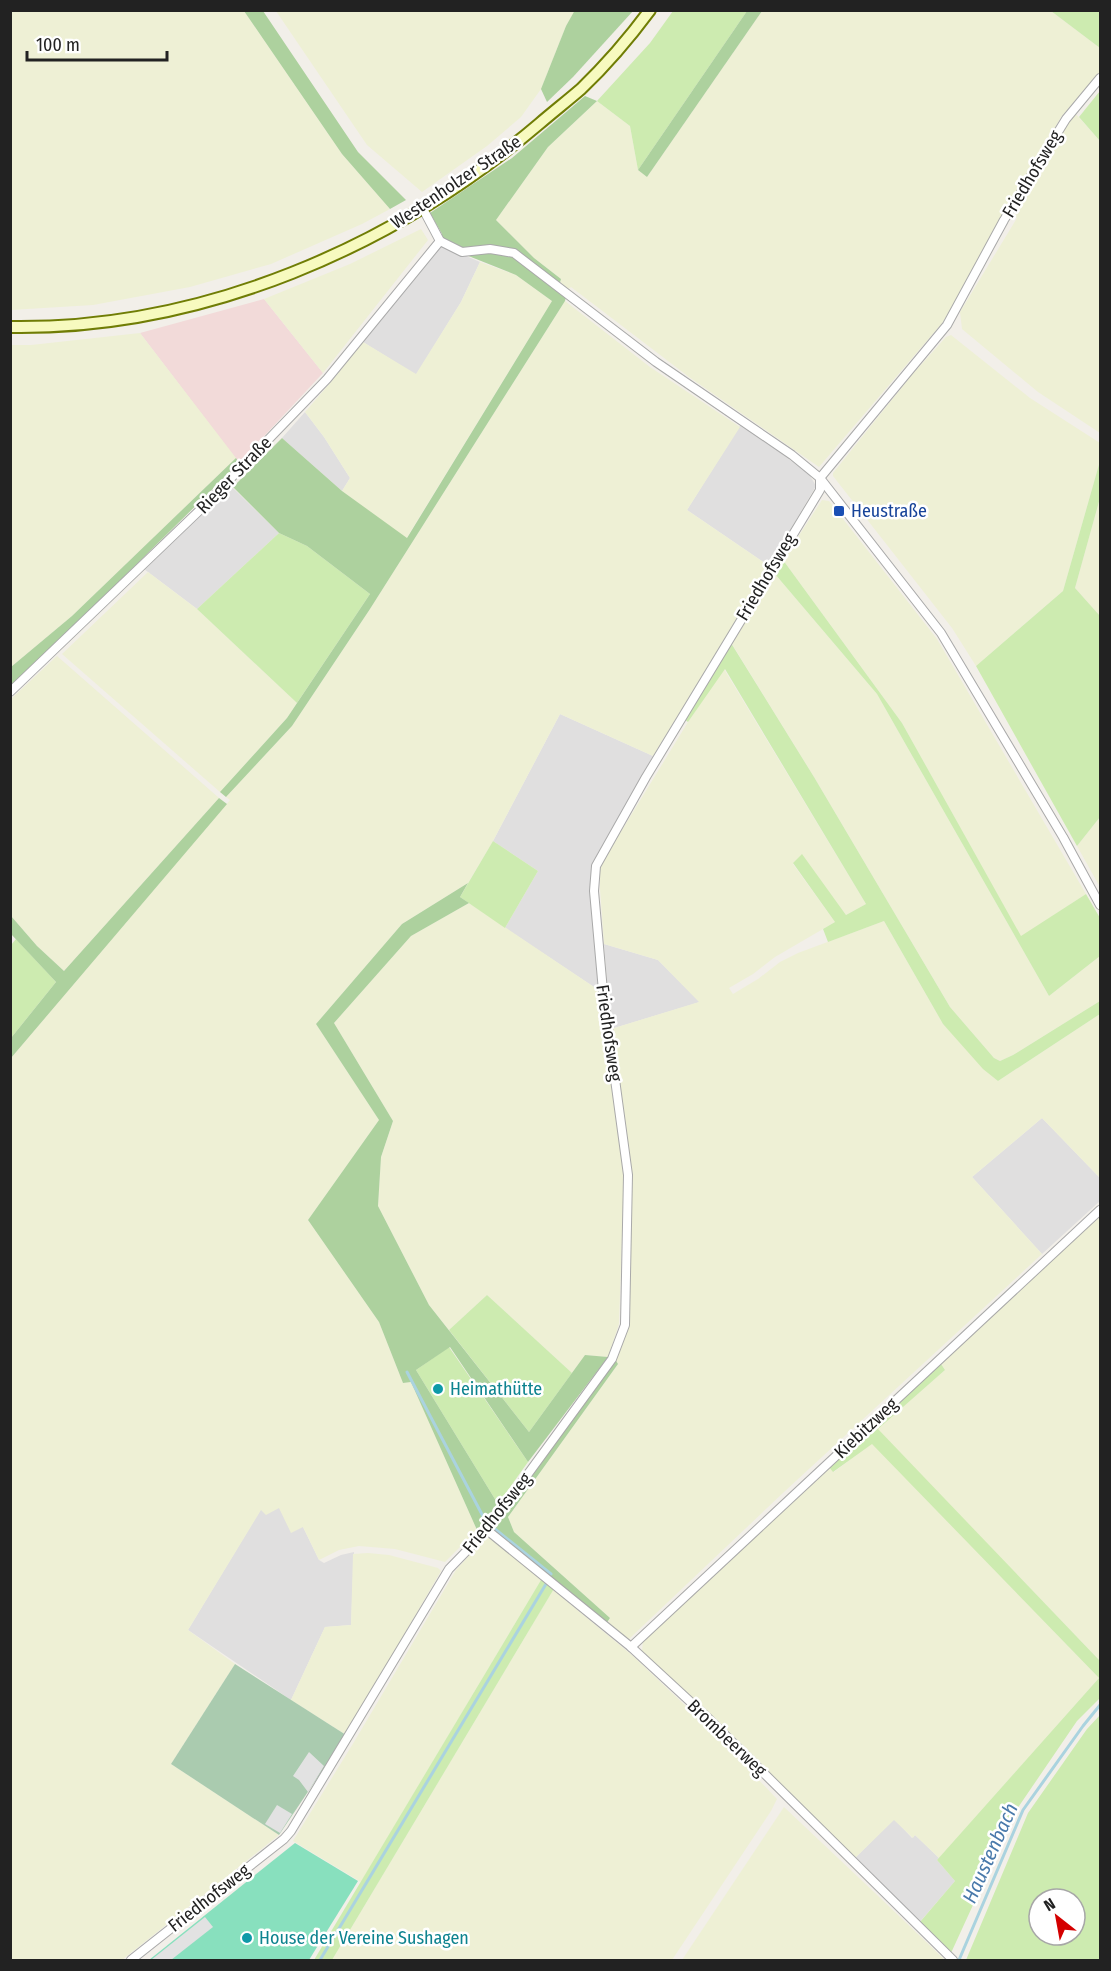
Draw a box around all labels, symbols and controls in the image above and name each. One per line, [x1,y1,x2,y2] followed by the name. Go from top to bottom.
[27,24,166,62] scale bar
[36,34,80,56] text: 100 m
[997,126,1067,222] street label: Friedhofsweg
[387,130,525,234] street label: Westenholzer Straße
[192,432,276,518] street label: Rieger Straße
[851,500,927,522] place label: Heustraße
[832,504,846,518] marker: Heustraße
[731,529,801,625] street label: Friedhofsweg
[591,983,627,1083] street label: Friedhofsweg
[450,1378,542,1400] place label: Heimathütte
[431,1382,445,1396] marker: Heimathütte
[830,1393,903,1463] street label: Kiebitzweg
[458,1468,537,1558] street label: Friedhofsweg
[683,1695,772,1782] street label: Brombeerweg
[957,1799,1023,1907] water label: Haustenbach
[164,1859,255,1937] street label: Friedhofsweg
[1027,1887,1087,1947] north arrow
[1041,1894,1059,1915] text: N
[259,1927,469,1949] place label: House der Vereine Sushagen
[240,1931,254,1945] marker: House der Vereine Sushagen

